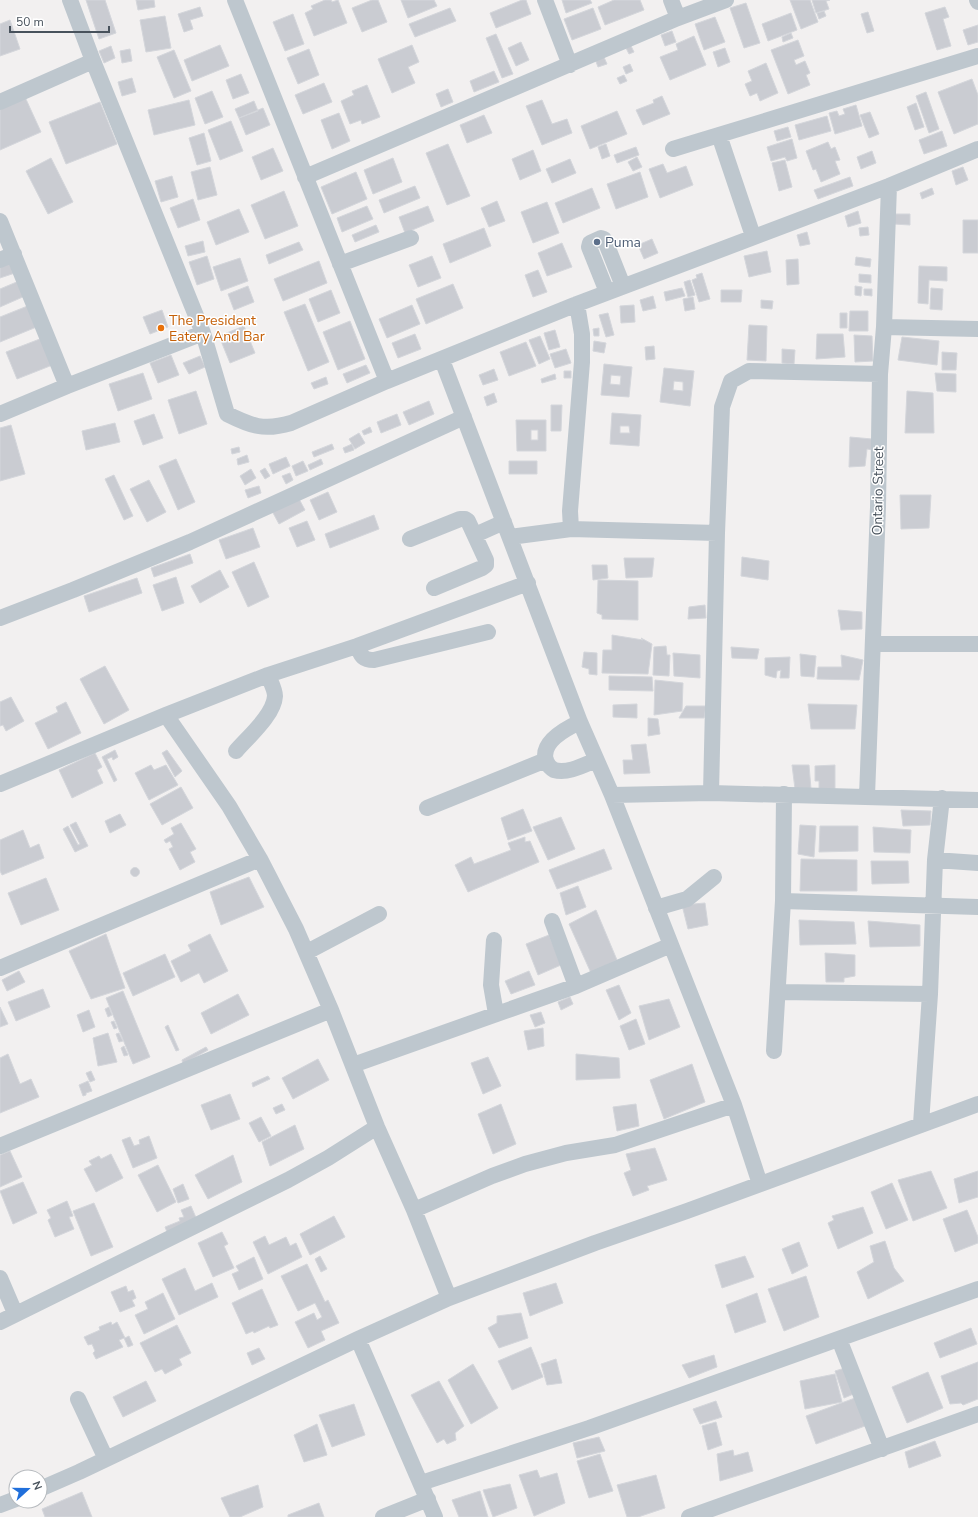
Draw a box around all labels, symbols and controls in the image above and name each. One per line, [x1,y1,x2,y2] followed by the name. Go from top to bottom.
[10,8,109,34] scale bar
[16,14,44,30] text: 50 m
[605,233,641,252] place label: Puma
[592,237,602,247] marker: Puma
[169,311,265,346] place label: The President Eatery And Bar
[156,323,166,333] marker: The President Eatery And Bar
[868,446,888,536] street label: Ontario Street
[8,1469,48,1509] north arrow
[28,1479,45,1492] text: N

